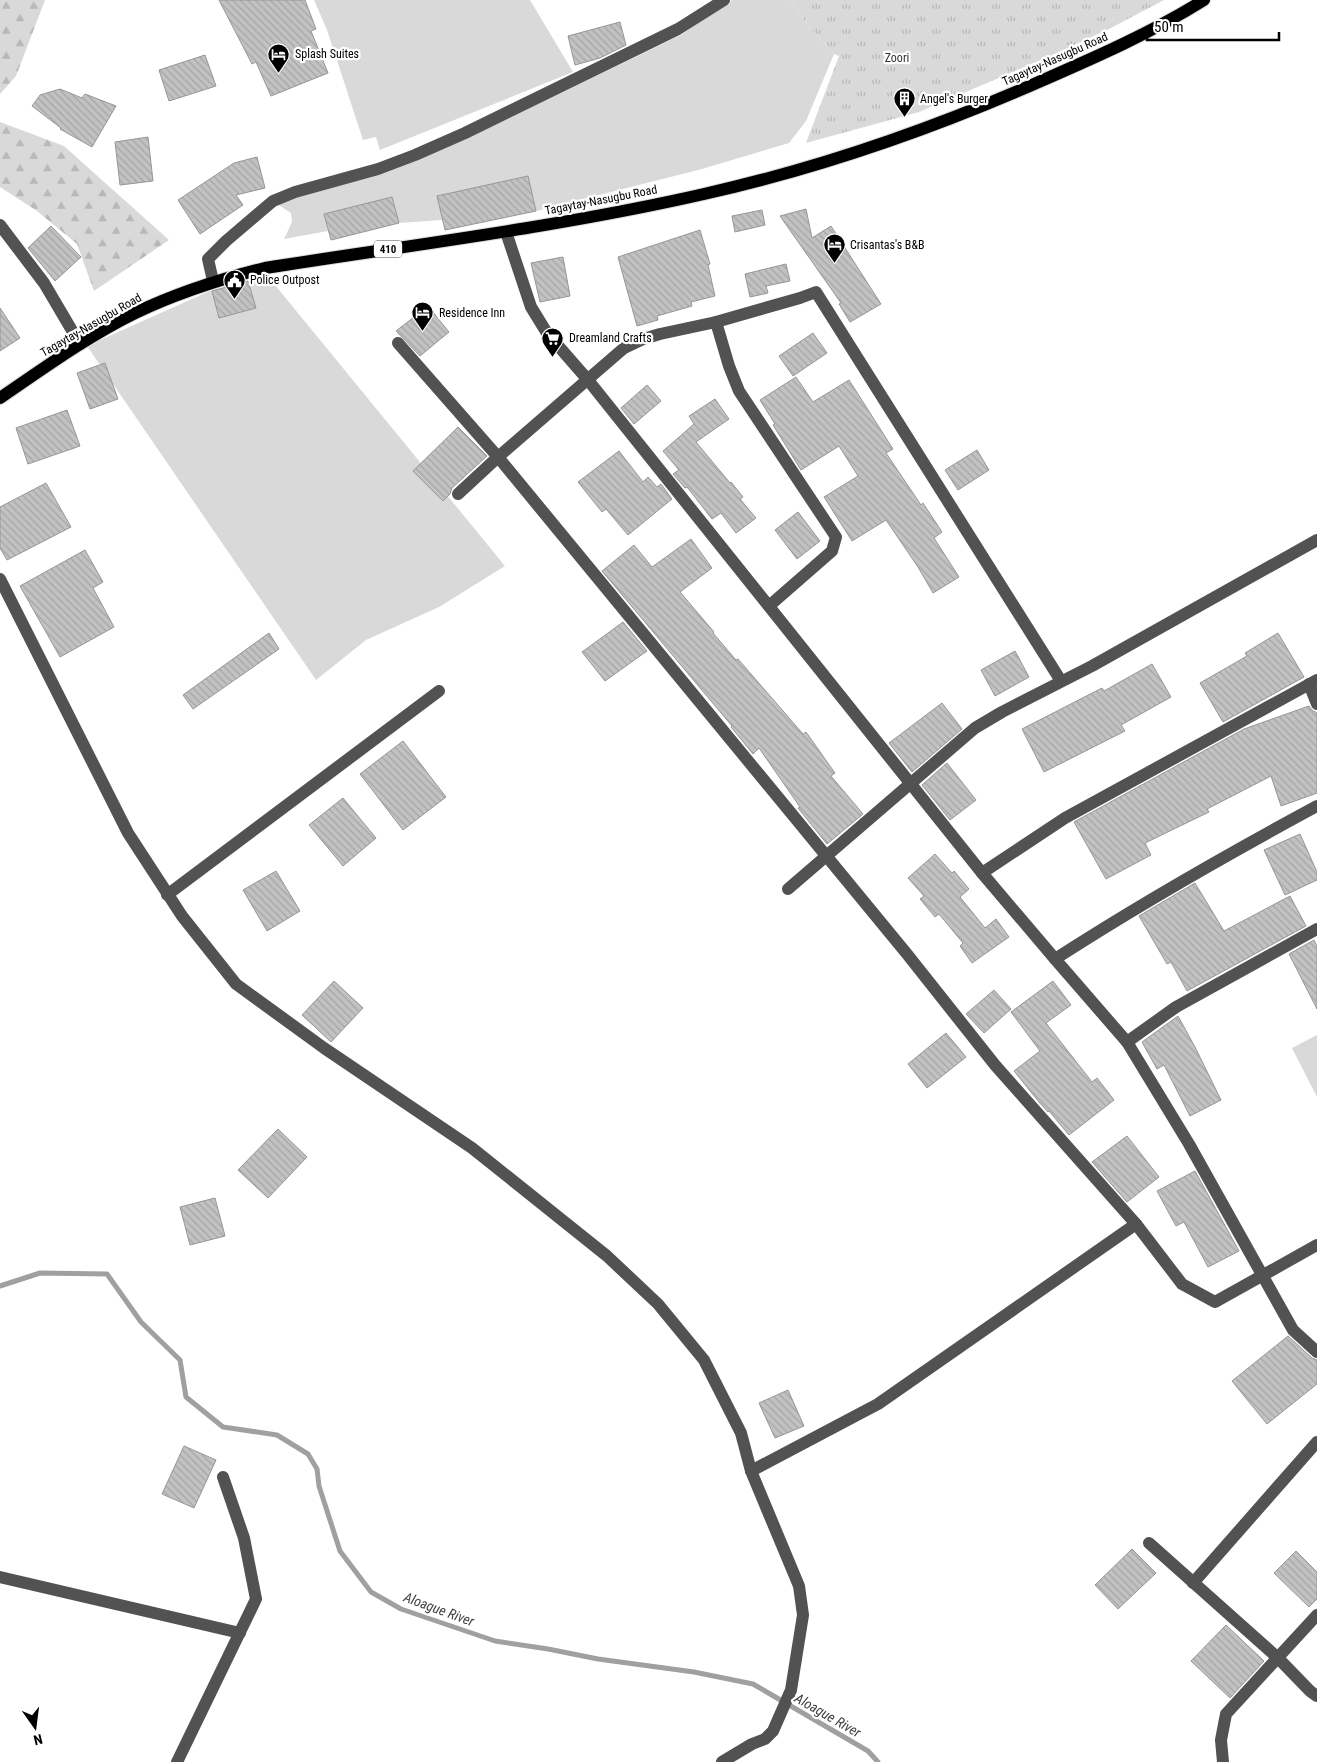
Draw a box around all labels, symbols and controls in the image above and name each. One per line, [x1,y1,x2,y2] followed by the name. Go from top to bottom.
[1147,10,1280,42] scale bar
[1154,18,1184,36] text: 50 m
[1000,29,1110,89] street label: Tagaytay-Nasugbu Road
[267,42,291,73] hotel icon: Splash Suites
[295,47,359,61] place label: Splash Suites
[885,51,909,65] park label: Zoori
[892,87,916,118] building icon: Angel's Burger
[920,92,988,106] place label: Angel's Burger
[544,182,658,218] street label: Tagaytay-Nasugbu Road
[822,233,846,264] hotel icon: Crisantas's B&B
[850,238,925,252] place label: Crisantas's B&B
[374,240,402,258] road number: 410
[222,268,246,299] public building icon: Police Outpost
[250,273,320,287] place label: Police Outpost
[38,290,144,360] street label: Tagaytay-Nasugbu Road
[411,301,435,332] hotel icon: Residence Inn
[439,306,505,320] place label: Residence Inn
[541,326,565,357] supermarket icon: Dreamland Crafts
[569,331,652,345] place label: Dreamland Crafts
[401,1589,477,1629] water label: Aloague River
[791,1689,865,1741] water label: Aloague River
[10,1702,60,1752] north arrow
[32,1731,44,1748] text: N

